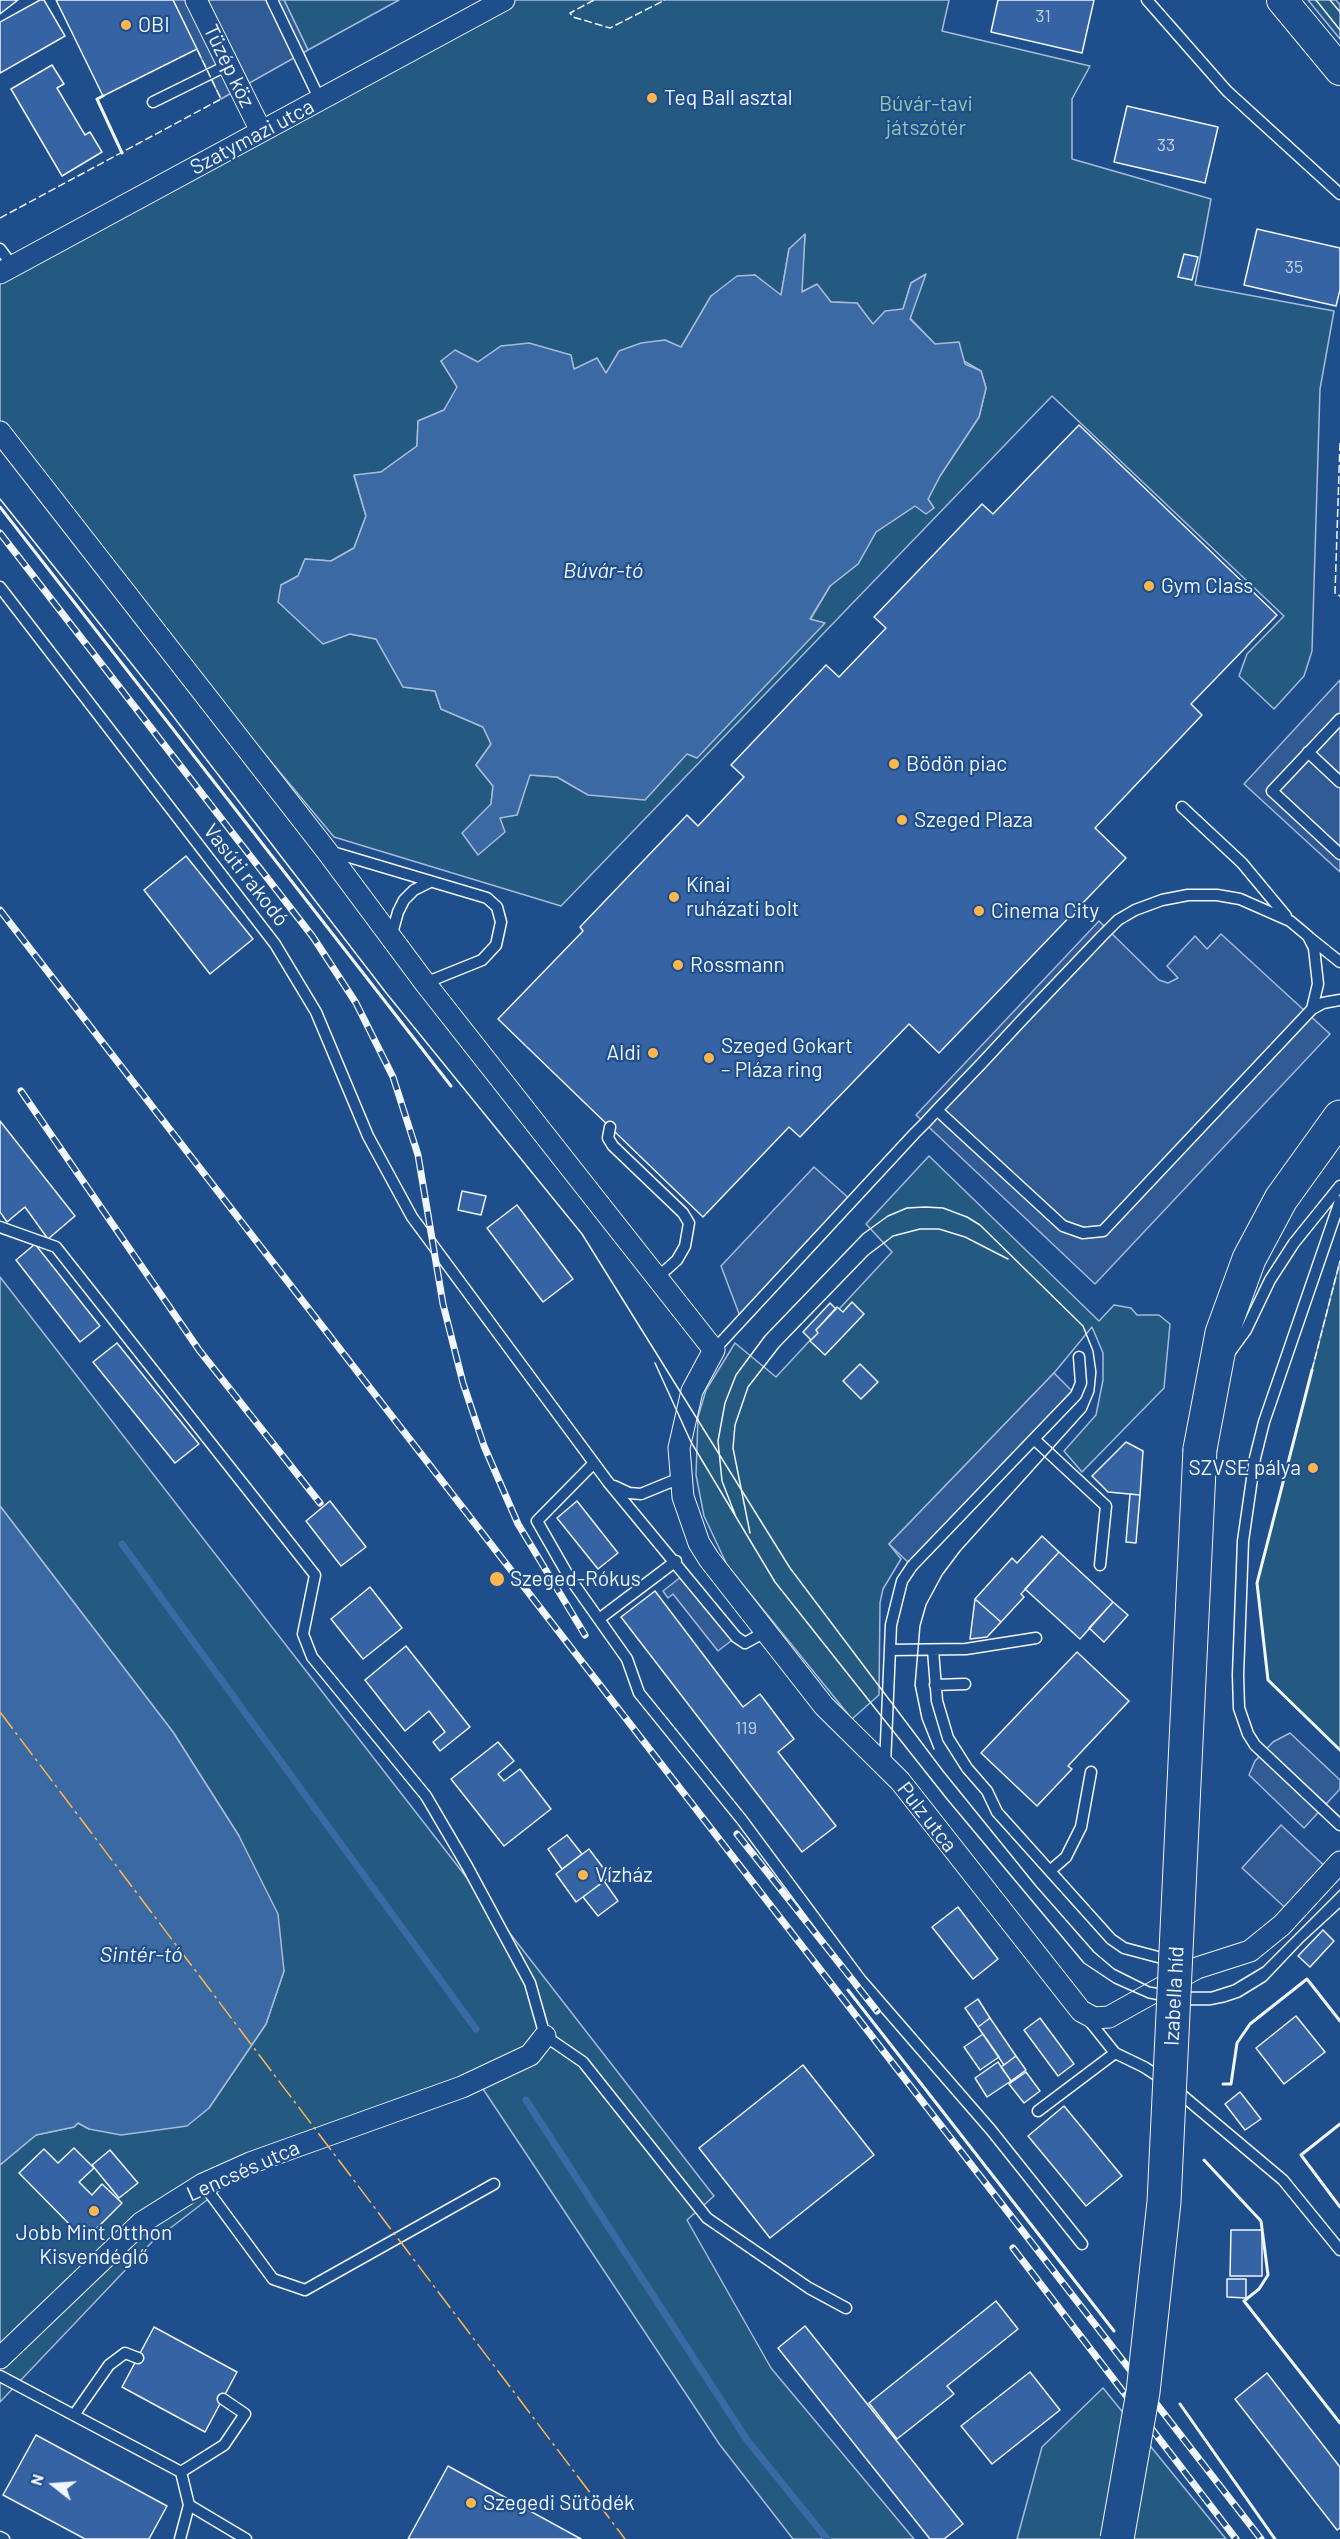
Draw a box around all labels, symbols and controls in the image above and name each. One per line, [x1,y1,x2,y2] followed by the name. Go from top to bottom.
[1035,5,1051,27] house number: 31
[138,12,170,38] place label: OBI
[119,18,133,32] marker: OBI
[198,20,260,112] street label: Tüzép köz
[664,85,792,111] place label: Teq Ball asztal
[645,91,659,105] marker: Teq Ball asztal
[879,91,973,141] park label: Búvár-tavi játszótér
[186,94,318,180] street label: Szatymazi utca
[1157,134,1175,156] house number: 33
[1285,256,1303,278] house number: 35
[563,558,643,584] water label: Búvár-tó
[1161,573,1253,599] place label: Gym Class
[1142,579,1156,593] marker: Gym Class
[906,751,1007,777] place label: Bödön piac
[887,757,901,771] marker: Bödön piac
[914,807,1033,833] place label: Szeged Plaza
[895,813,909,827] marker: Szeged Plaza
[198,819,294,931] street label: Vasúti rakodó
[686,872,799,922] place label: Kínai ruházati bolt
[667,890,681,904] marker: Kínai ruházati bolt
[991,898,1099,924] place label: Cinema City
[972,904,986,918] marker: Cinema City
[690,952,785,978] place label: Rossmann
[671,958,685,972] marker: Rossmann
[721,1033,853,1083] place label: Szeged Gokart – Pláza ring
[607,1040,641,1066] place label: Aldi
[646,1046,660,1060] marker: Aldi
[702,1051,716,1065] marker: Szeged Gokart – Pláza ring
[1189,1455,1301,1481] place label: SZVSE pálya
[1306,1461,1320,1475] marker: SZVSE pálya
[510,1566,641,1592] place label: Szeged-Rókus
[488,1570,506,1588] marker: Szeged-Rókus
[735,1717,757,1739] house number: 119
[892,1777,962,1857] street label: Pulz utca
[595,1862,653,1888] place label: Vízház
[576,1868,590,1882] marker: Vízház
[99,1942,183,1968] water label: Sintér-tó
[1159,1945,1189,2047] street label: Izabella híd
[183,2135,303,2207] street label: Lencsés utca
[87,2204,101,2218] marker: Jobb Mint Otthon Kisvendéglő
[16,2220,172,2270] place label: Jobb Mint Otthon Kisvendéglő
[24,2455,84,2515] north arrow
[26,2472,47,2487] text: N
[483,2490,635,2516] place label: Szegedi Sütödék
[464,2496,478,2510] marker: Szegedi Sütödék

